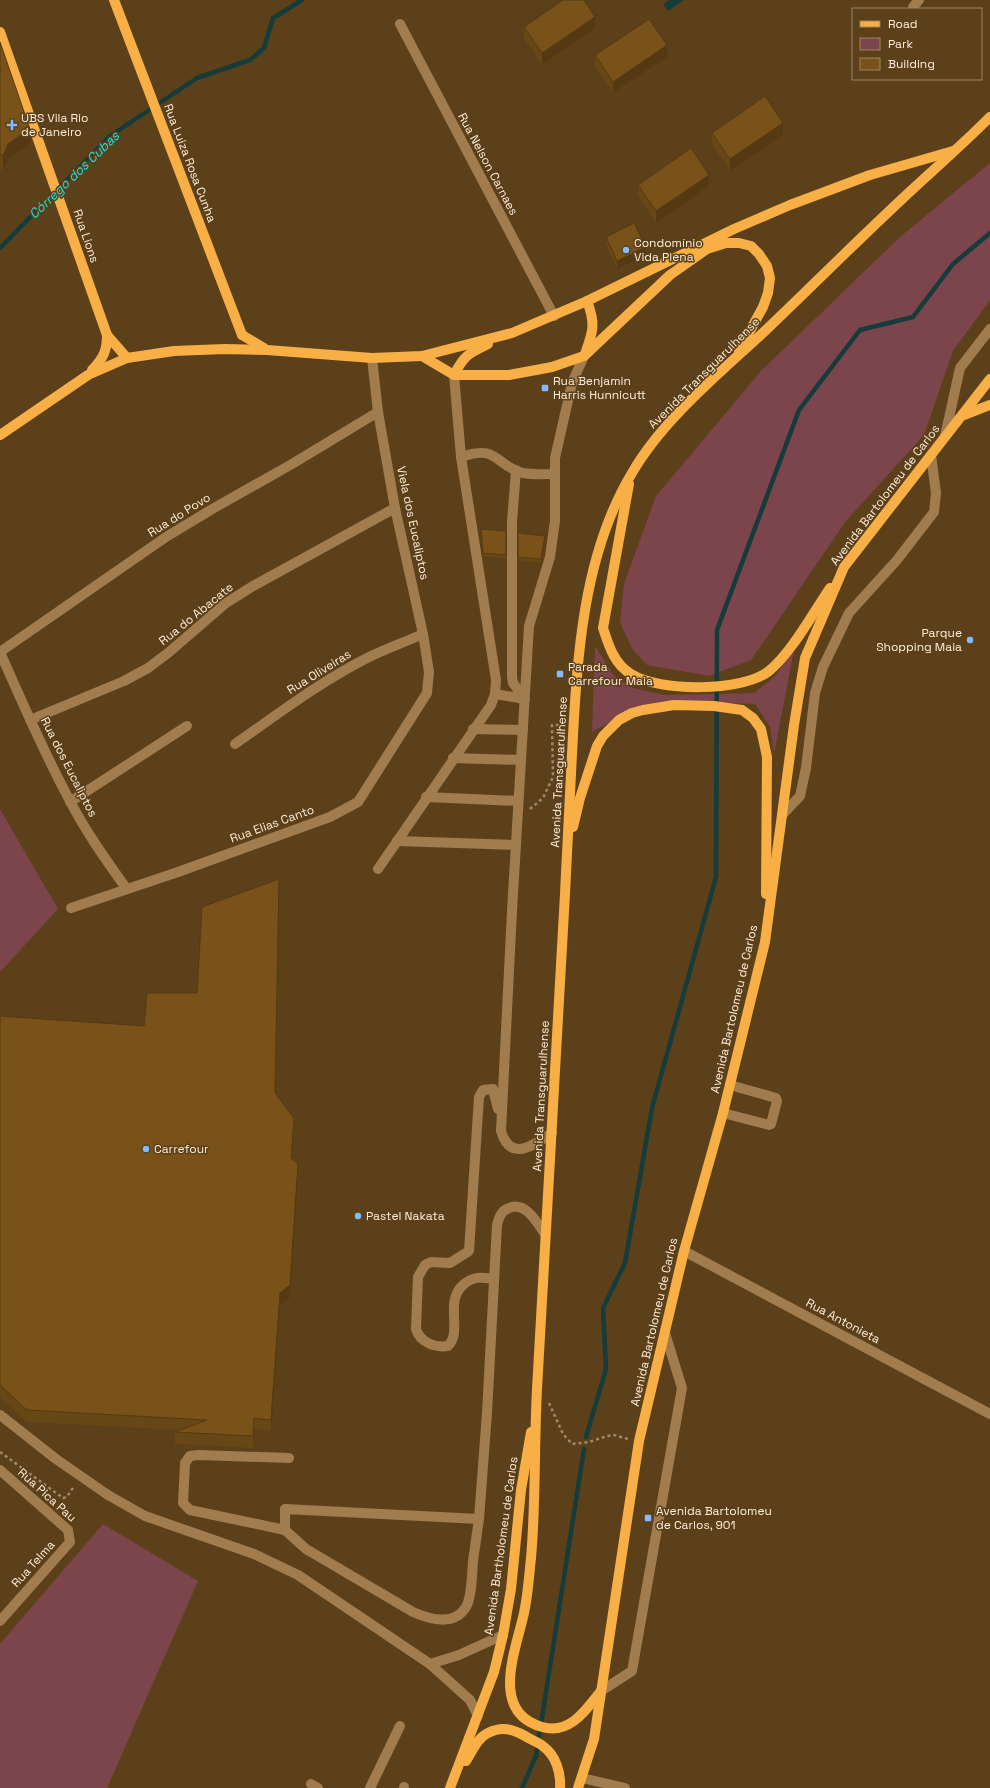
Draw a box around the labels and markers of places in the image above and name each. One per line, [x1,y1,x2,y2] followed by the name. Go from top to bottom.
[21,110,88,140] place label: UBS Vila Rio de Janeiro
[6,119,18,131] marker: UBS Vila Rio de Janeiro
[634,235,703,265] place label: Condomínio Vida Plena
[621,245,631,255] marker: Condomínio Vida Plena
[553,373,646,403] place label: Rua Benjamin Harris Hunnicutt
[540,383,550,393] marker: Rua Benjamin Harris Hunnicutt
[876,625,962,655] place label: Parque Shopping Maia
[965,635,975,645] marker: Parque Shopping Maia
[568,659,653,689] place label: Parada Carrefour Maia
[555,669,565,679] marker: Parada Carrefour Maia
[154,1141,209,1157] place label: Carrefour
[141,1144,151,1154] marker: Carrefour
[366,1208,445,1224] place label: Pastel Nakata
[353,1211,363,1221] marker: Pastel Nakata
[656,1503,772,1533] place label: Avenida Bartolomeu de Carlos, 901
[643,1513,653,1523] marker: Avenida Bartolomeu de Carlos, 901

